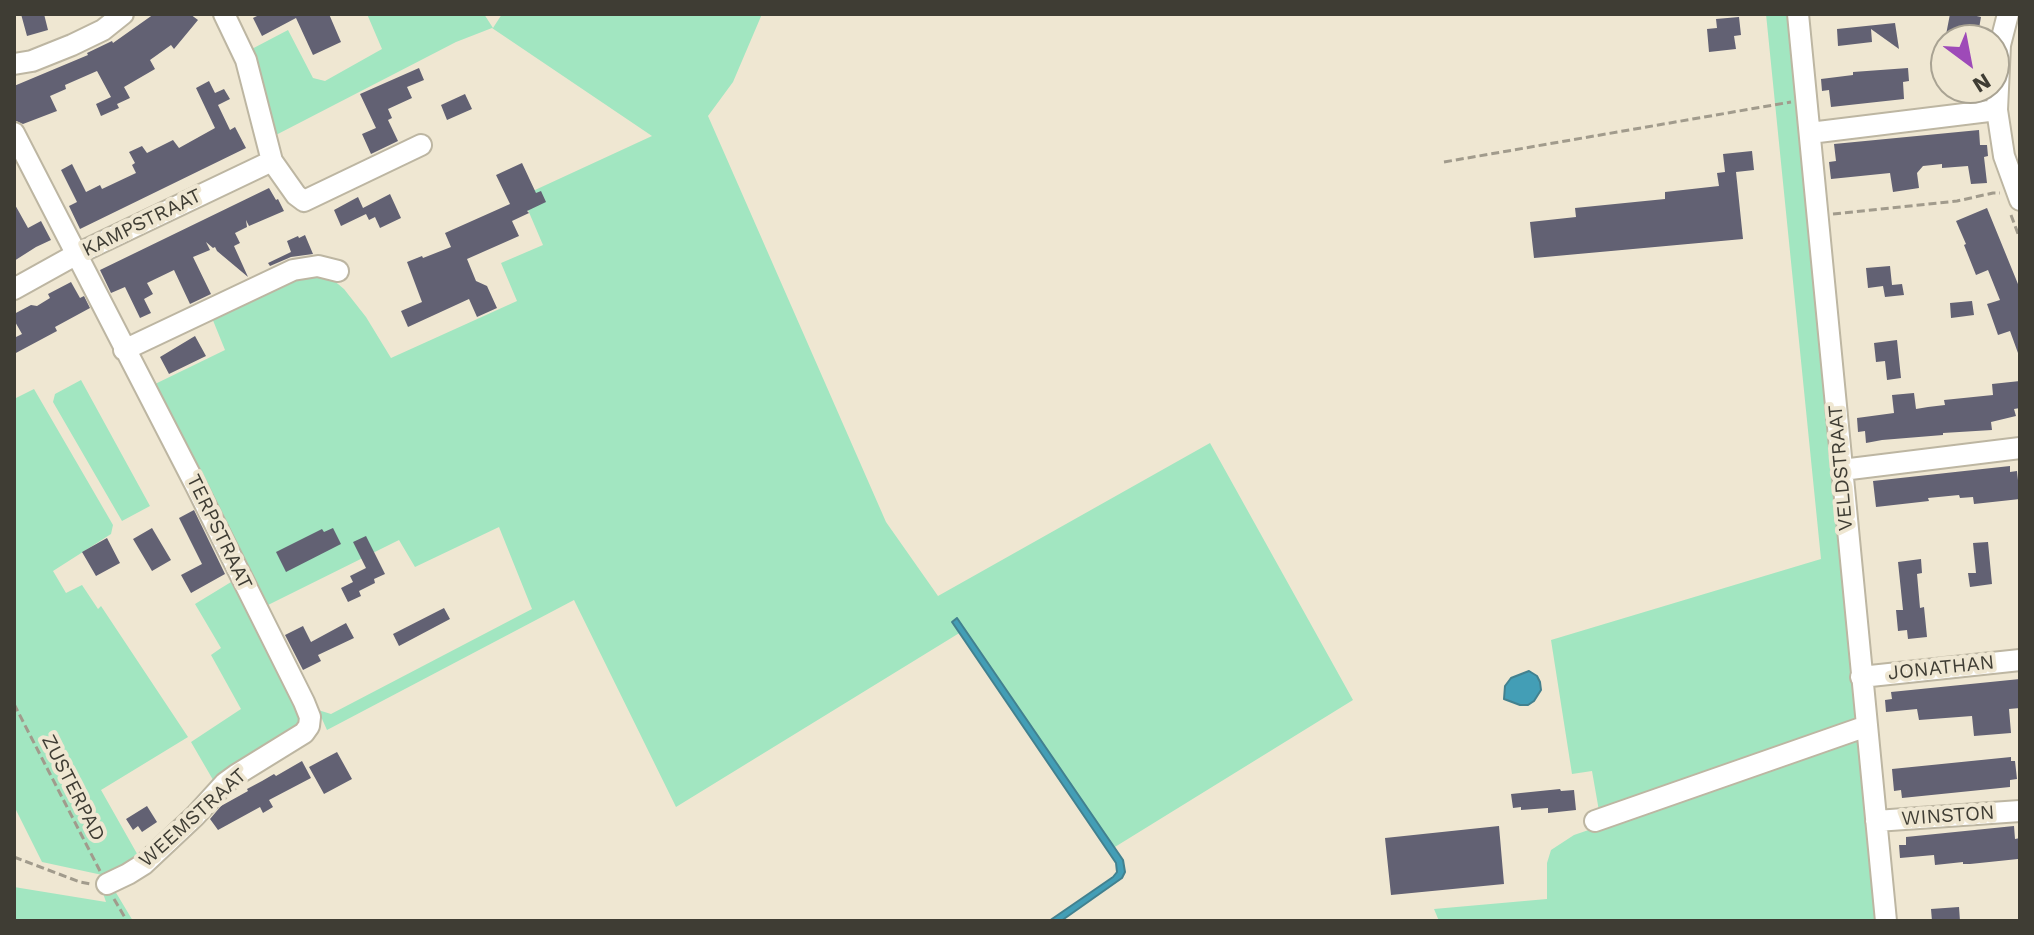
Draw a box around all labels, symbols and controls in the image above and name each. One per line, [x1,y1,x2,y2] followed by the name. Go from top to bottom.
[1930,24,2010,104] north arrow
[1968,68,1995,98] text: N
[78,184,206,262] street label: KAMPSTRAAT
[1824,404,1858,532] street label: VELDSTRAAT
[181,471,257,593] street label: TERPSTRAAT
[1887,650,1995,686] street label: JONATHAN
[36,731,110,845] street label: ZUSTERPAD
[134,764,252,872] street label: WEEMSTRAAT
[1901,801,1995,831] street label: WINSTON

